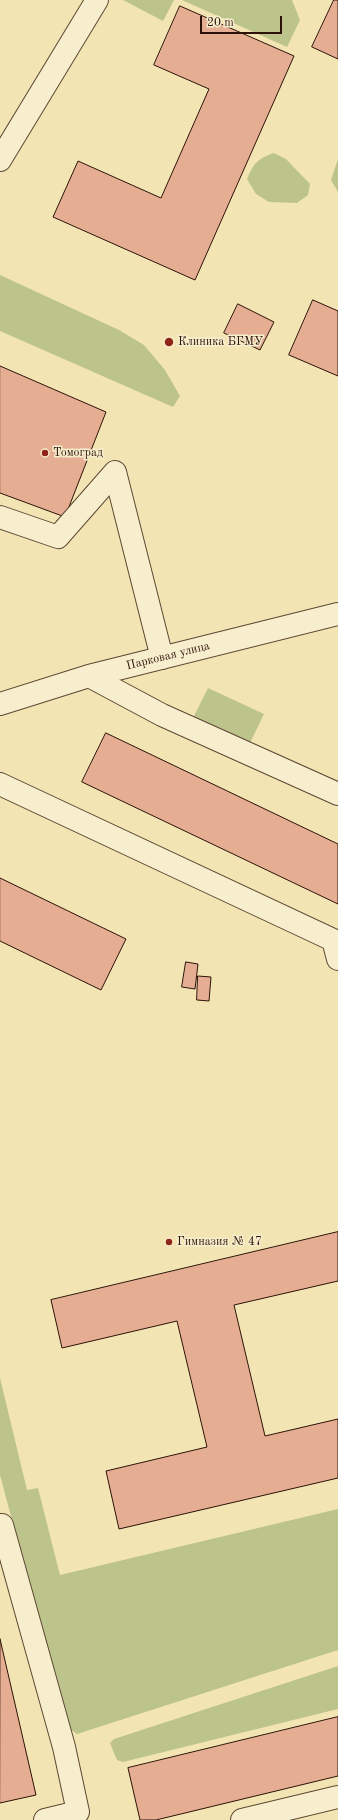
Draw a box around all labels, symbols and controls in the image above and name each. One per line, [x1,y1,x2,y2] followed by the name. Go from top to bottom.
[202,8,284,34] scale bar
[207,17,234,29] text: 20 m
[178,335,263,349] place label: Клиника БГМУ
[163,336,175,348] marker: Клиника БГМУ
[53,446,103,460] place label: Томоград
[40,448,50,458] marker: Томоград
[125,639,211,673] street label: Парковая улица
[177,1235,262,1249] place label: Гимназия № 47
[164,1237,174,1247] marker: Гимназия № 47

